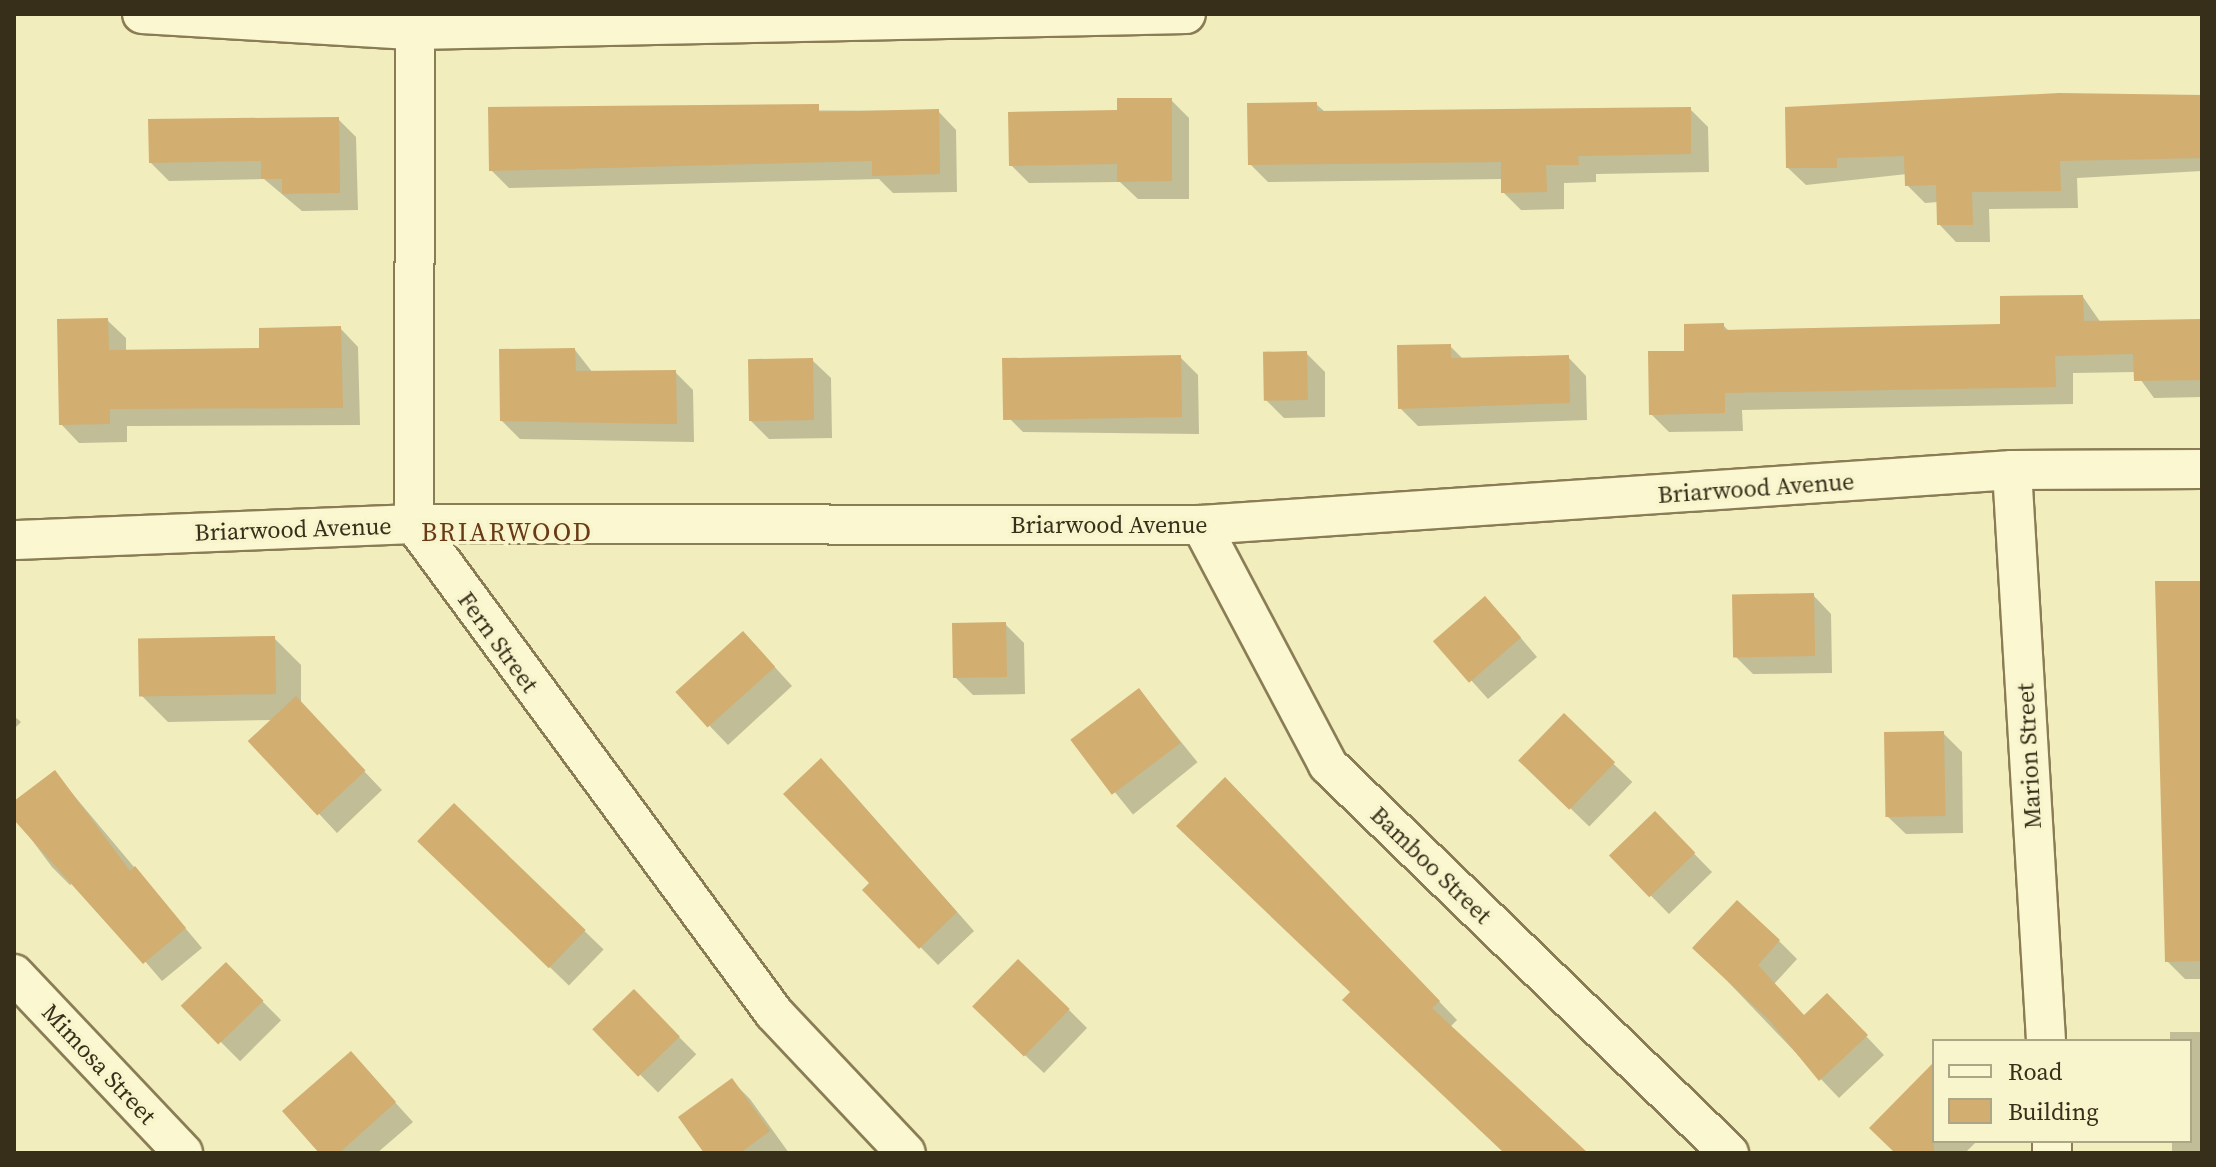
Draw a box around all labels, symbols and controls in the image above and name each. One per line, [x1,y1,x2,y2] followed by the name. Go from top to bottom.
[1657,467,1855,509] street label: Briarwood Avenue
[194,511,392,547] street label: Briarwood Avenue
[1010,511,1208,539] street label: Briarwood Avenue
[421,517,593,549] district label: BRIARWOOD
[452,586,544,698] street label: Fern Street
[2011,682,2047,830] street label: Marion Street
[1365,800,1497,930] street label: Bamboo Street
[36,998,162,1130] street label: Mimosa Street
[1932,1039,2192,1143] legend
[2008,1055,2062,1088] text: Road
[2008,1095,2099,1128] text: Building

